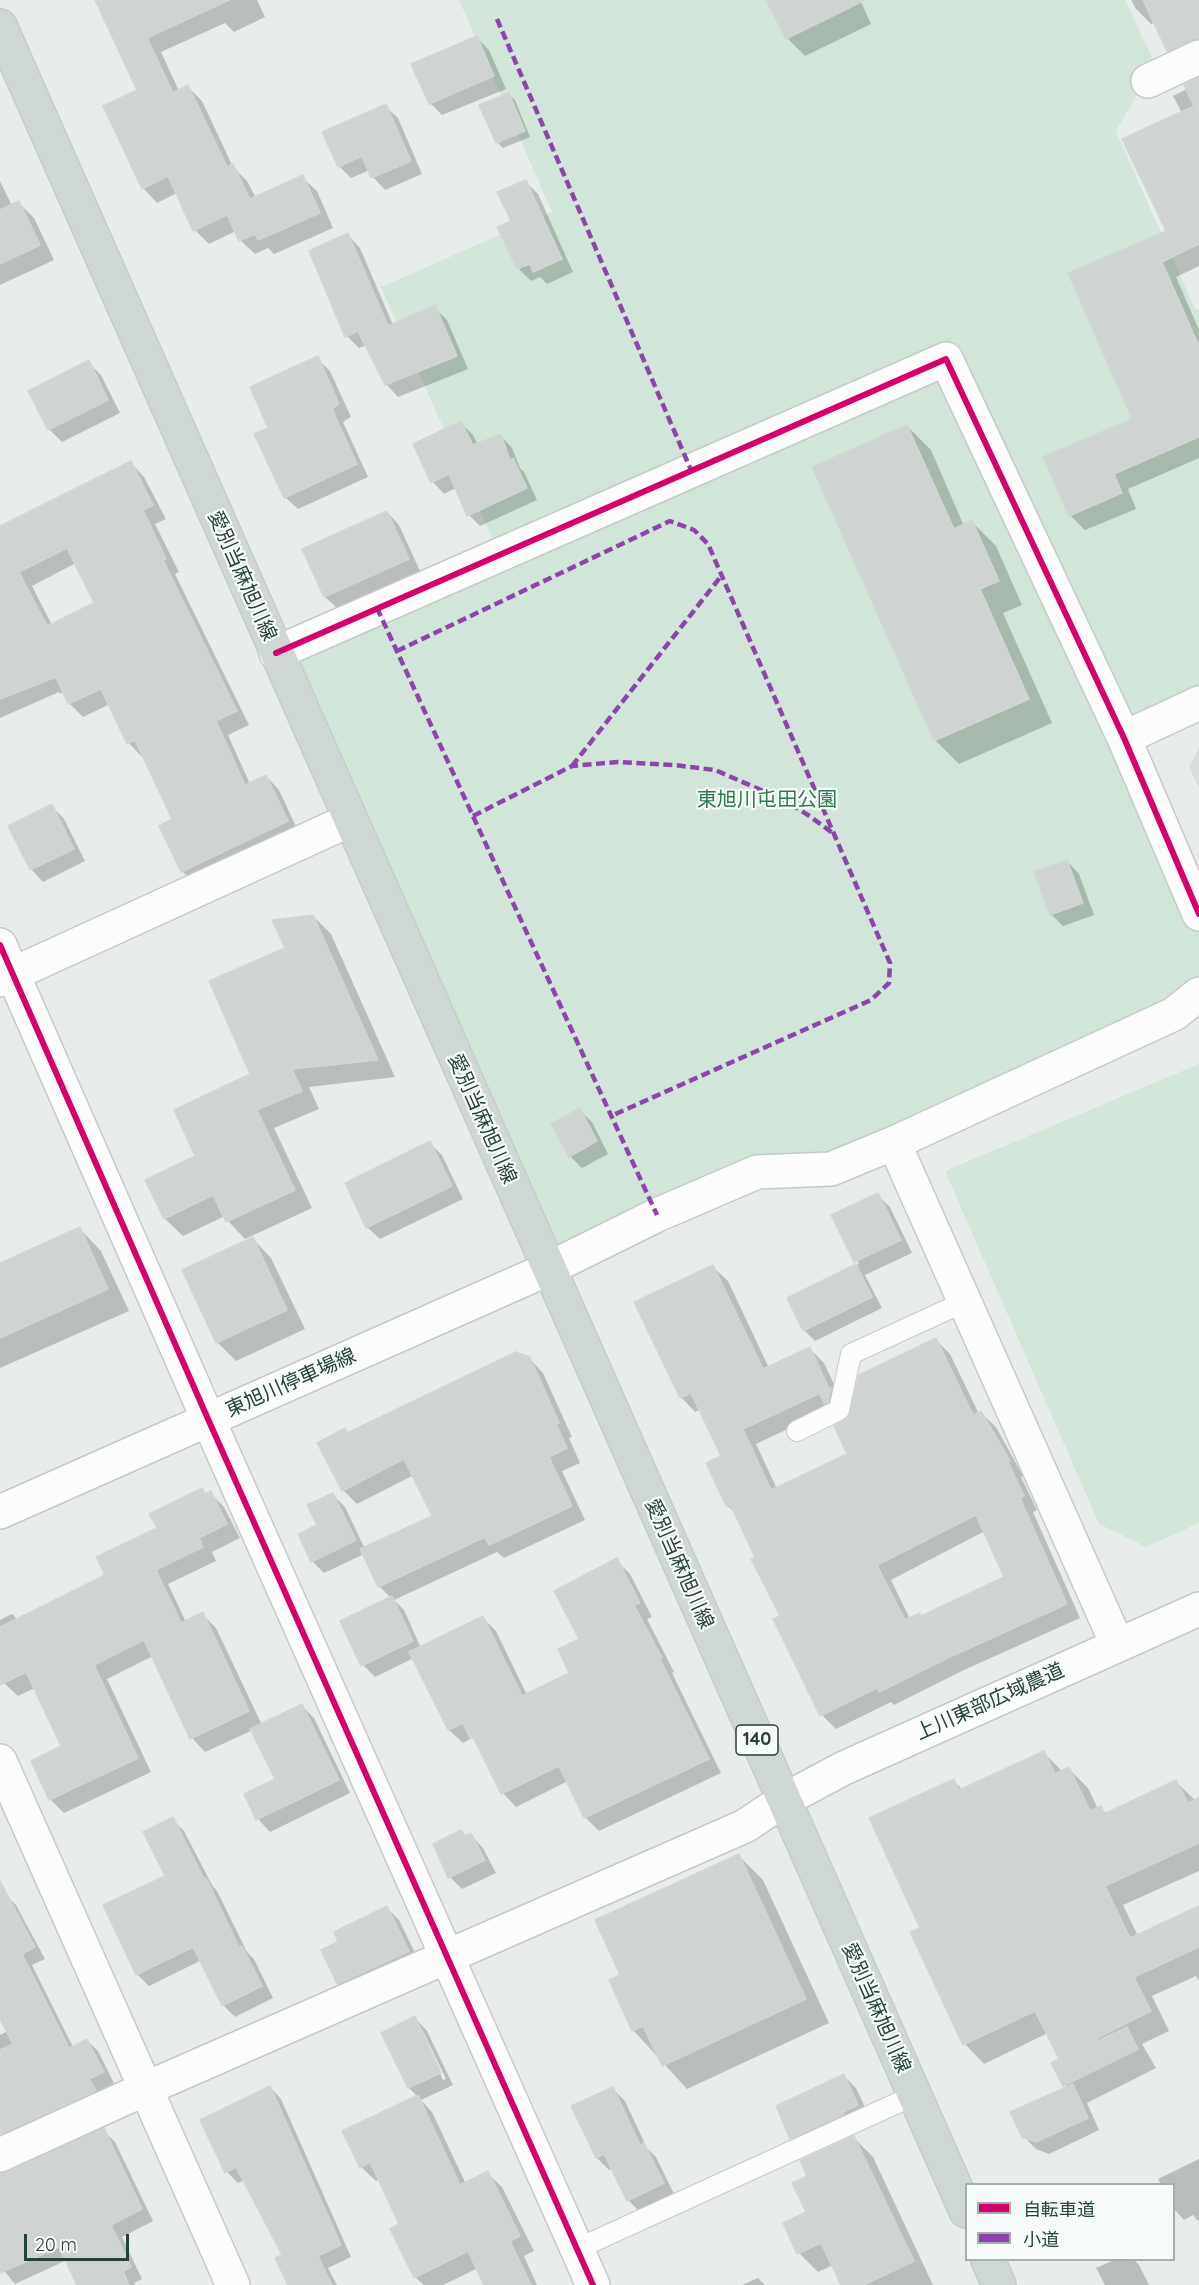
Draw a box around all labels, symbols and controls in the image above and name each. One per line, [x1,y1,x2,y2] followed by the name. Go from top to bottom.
[203,507,281,645] street label: 愛別当麻旭川線
[697,788,837,812] park label: 東旭川屯田公園
[443,1050,521,1188] street label: 愛別当麻旭川線
[222,1344,360,1422] street label: 東旭川停車場線
[640,1495,718,1633] street label: 愛別当麻旭川線
[912,1658,1068,1746] street label: 上川東部広域農道
[736,1725,778,1755] road number: 140
[837,1939,915,2077] street label: 愛別当麻旭川線
[965,2183,1175,2261] legend
[1023,2198,1095,2221] text: 自転車道
[27,2222,132,2260] scale bar
[1023,2228,1059,2251] text: 小道
[35,2233,77,2256] text: 20 m

